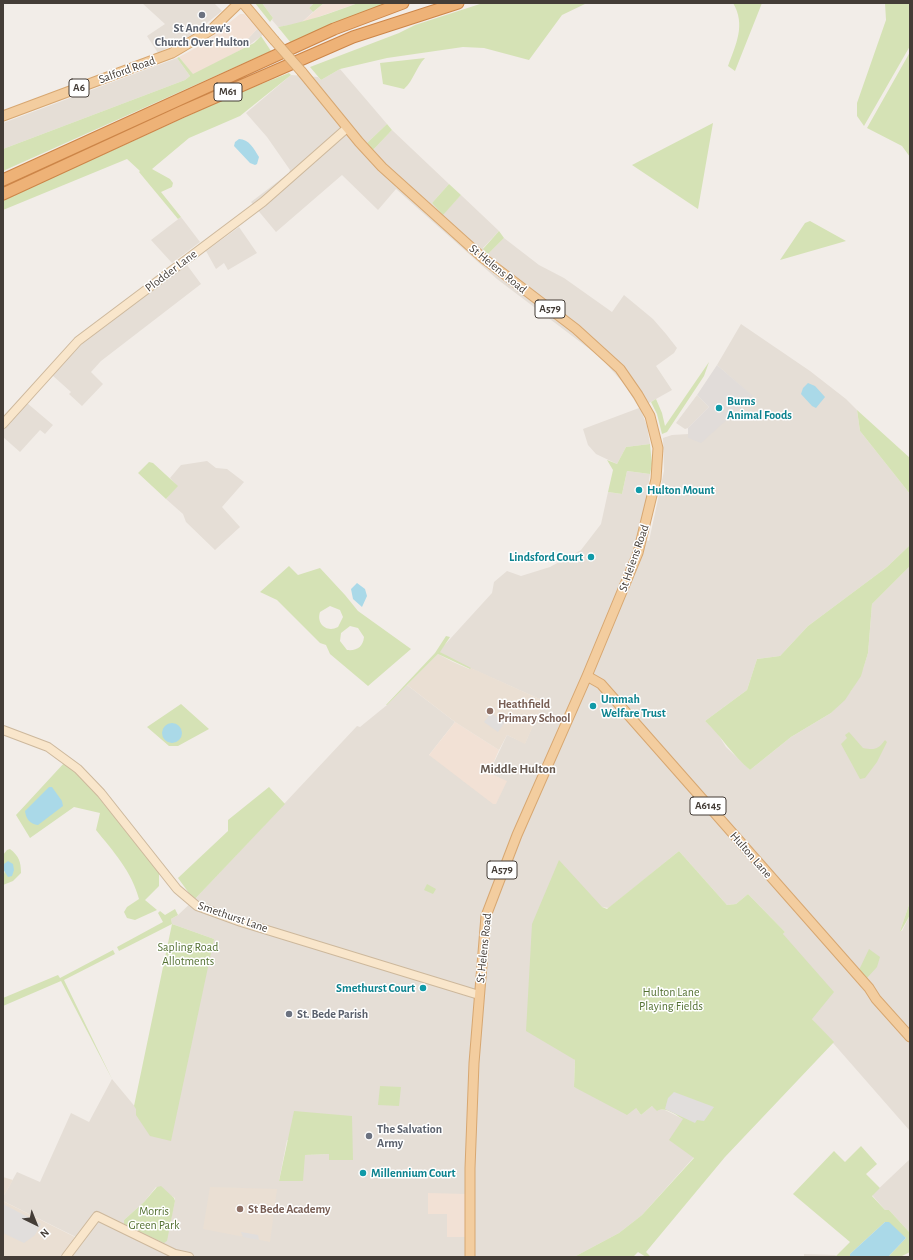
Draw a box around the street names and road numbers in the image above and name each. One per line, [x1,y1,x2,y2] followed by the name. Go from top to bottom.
[97,53,157,87] street label: Salford Road
[69,79,89,97] road number: A6
[214,83,242,101] road number: M61
[466,241,530,297] street label: St Helens Road
[142,247,200,295] street label: Plodder Lane
[535,300,565,318] road number: A579
[616,523,652,593] street label: St Helens Road
[690,797,726,815] road number: A6145
[727,829,775,881] street label: Hulton Lane
[487,861,517,879] road number: A579
[196,898,270,936] street label: Smethurst Lane
[473,912,495,984] street label: St Helens Road

